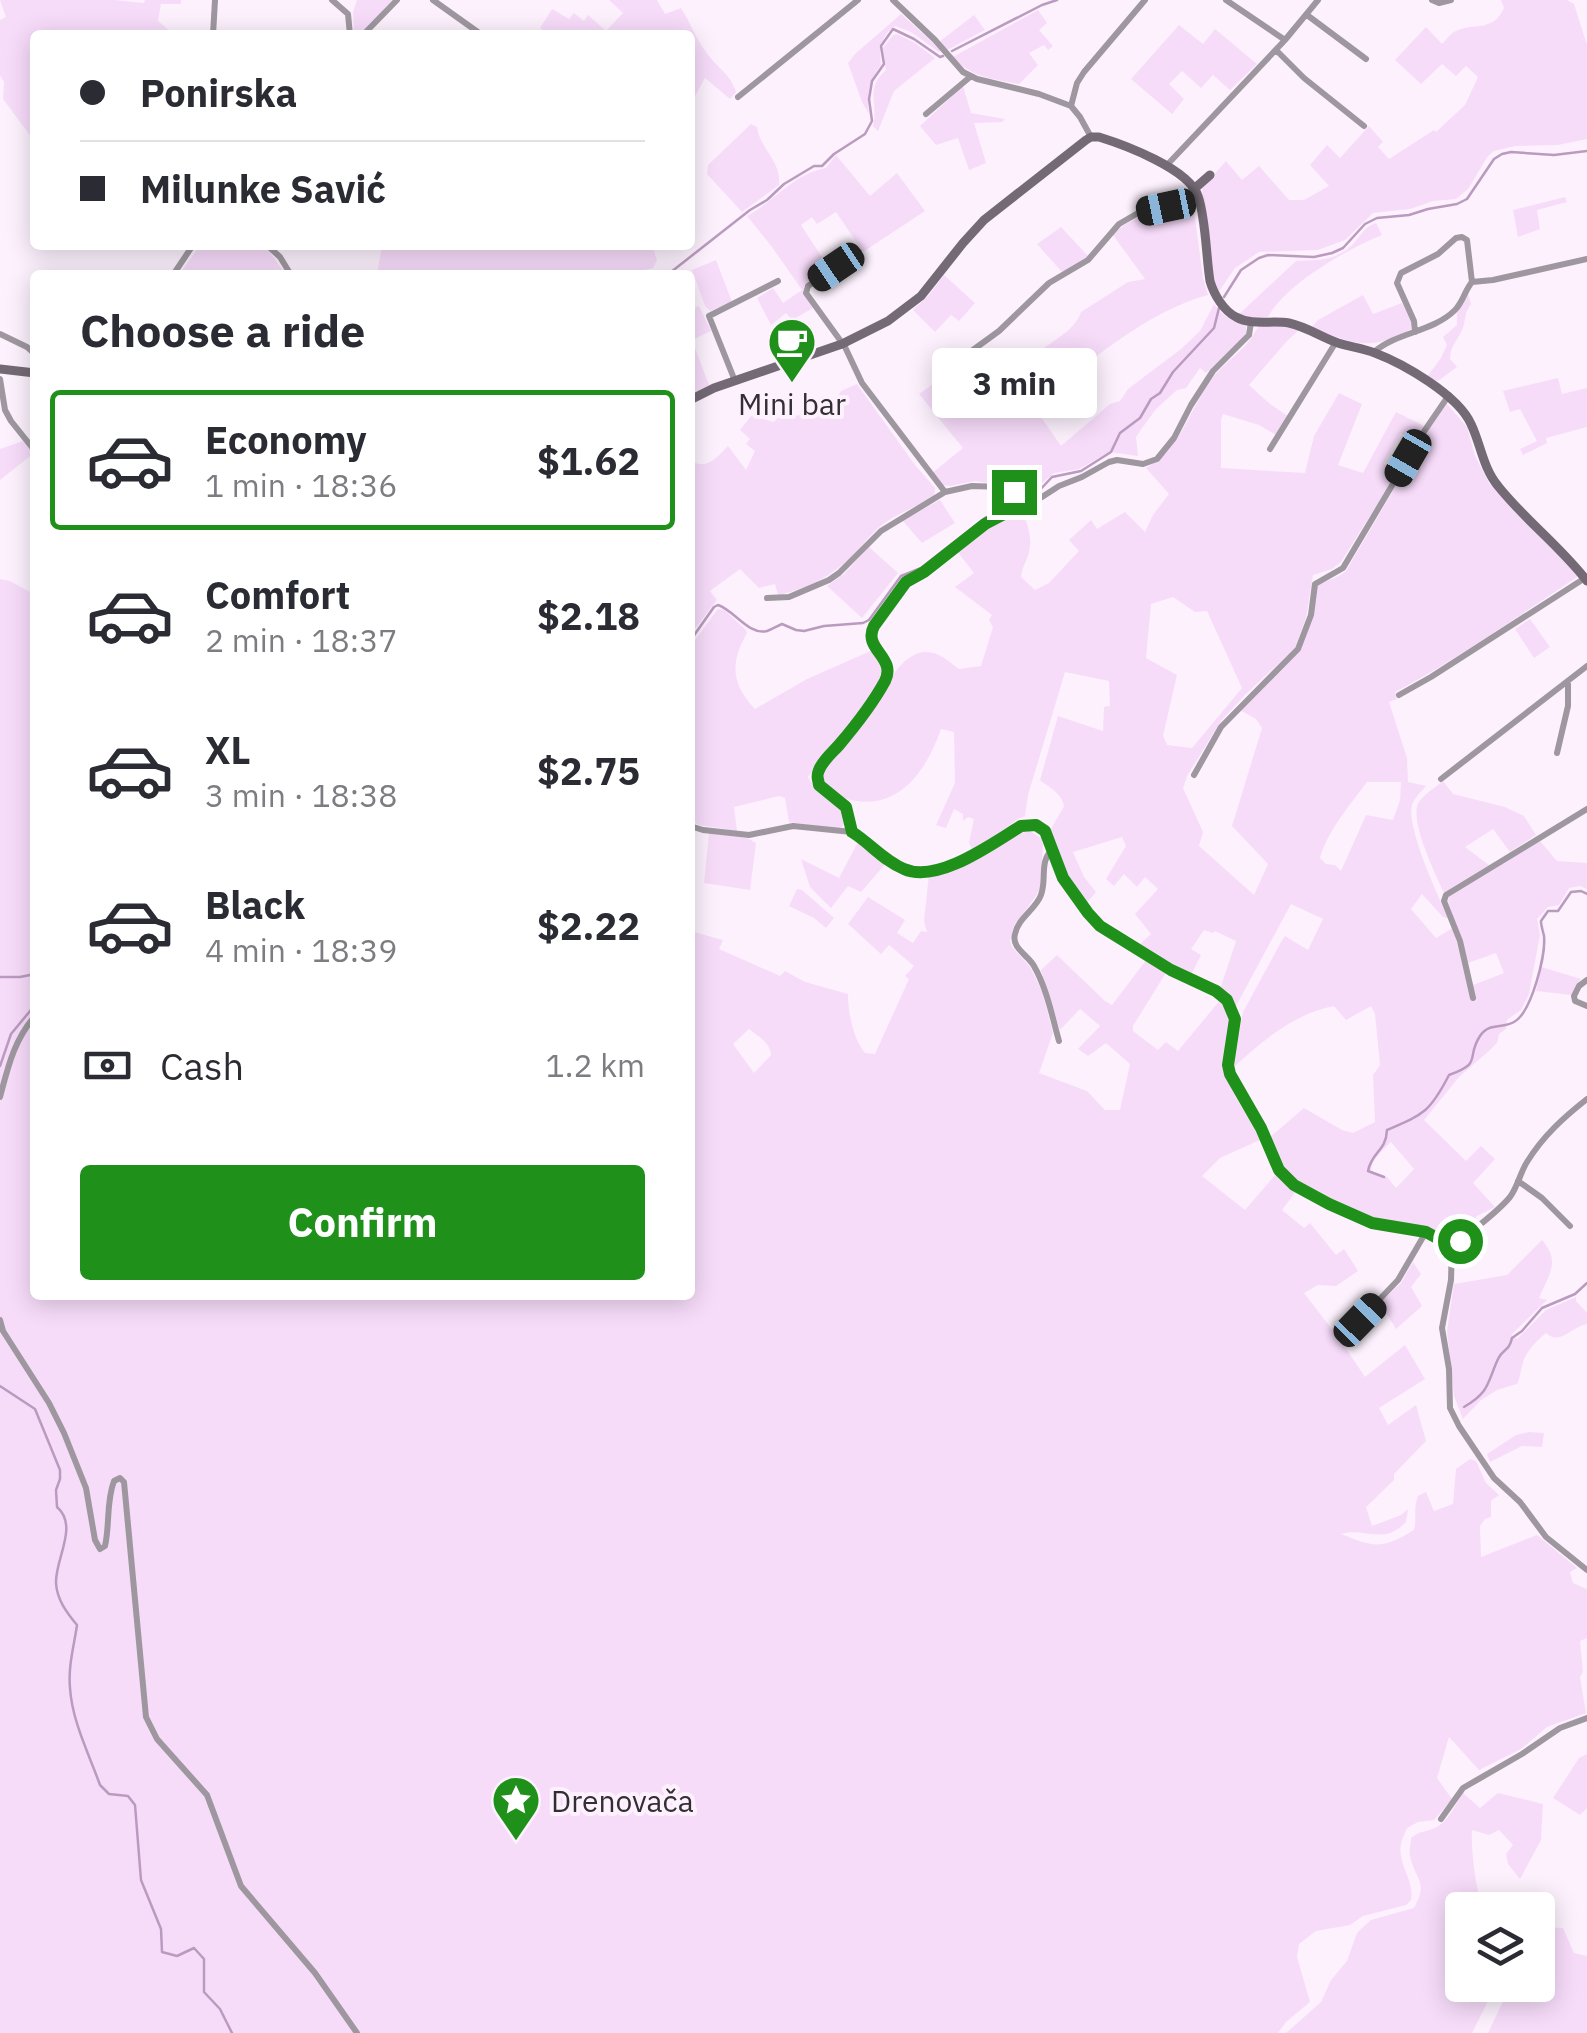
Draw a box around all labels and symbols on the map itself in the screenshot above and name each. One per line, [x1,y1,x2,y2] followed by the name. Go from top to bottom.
[1134,186,1198,228] car
[803,238,869,296] car
[766,316,818,384] cafe icon: Mini bar
[932,347,1096,417] callout: 3 min
[738,384,846,423] place label: Mini bar
[1380,425,1436,491] car
[992,470,1037,515] route end
[1438,1219,1483,1264] route start
[1328,1288,1392,1352] car
[490,1774,542,1842] place icon: Drenovača
[551,1781,694,1820] place label: Drenovača

